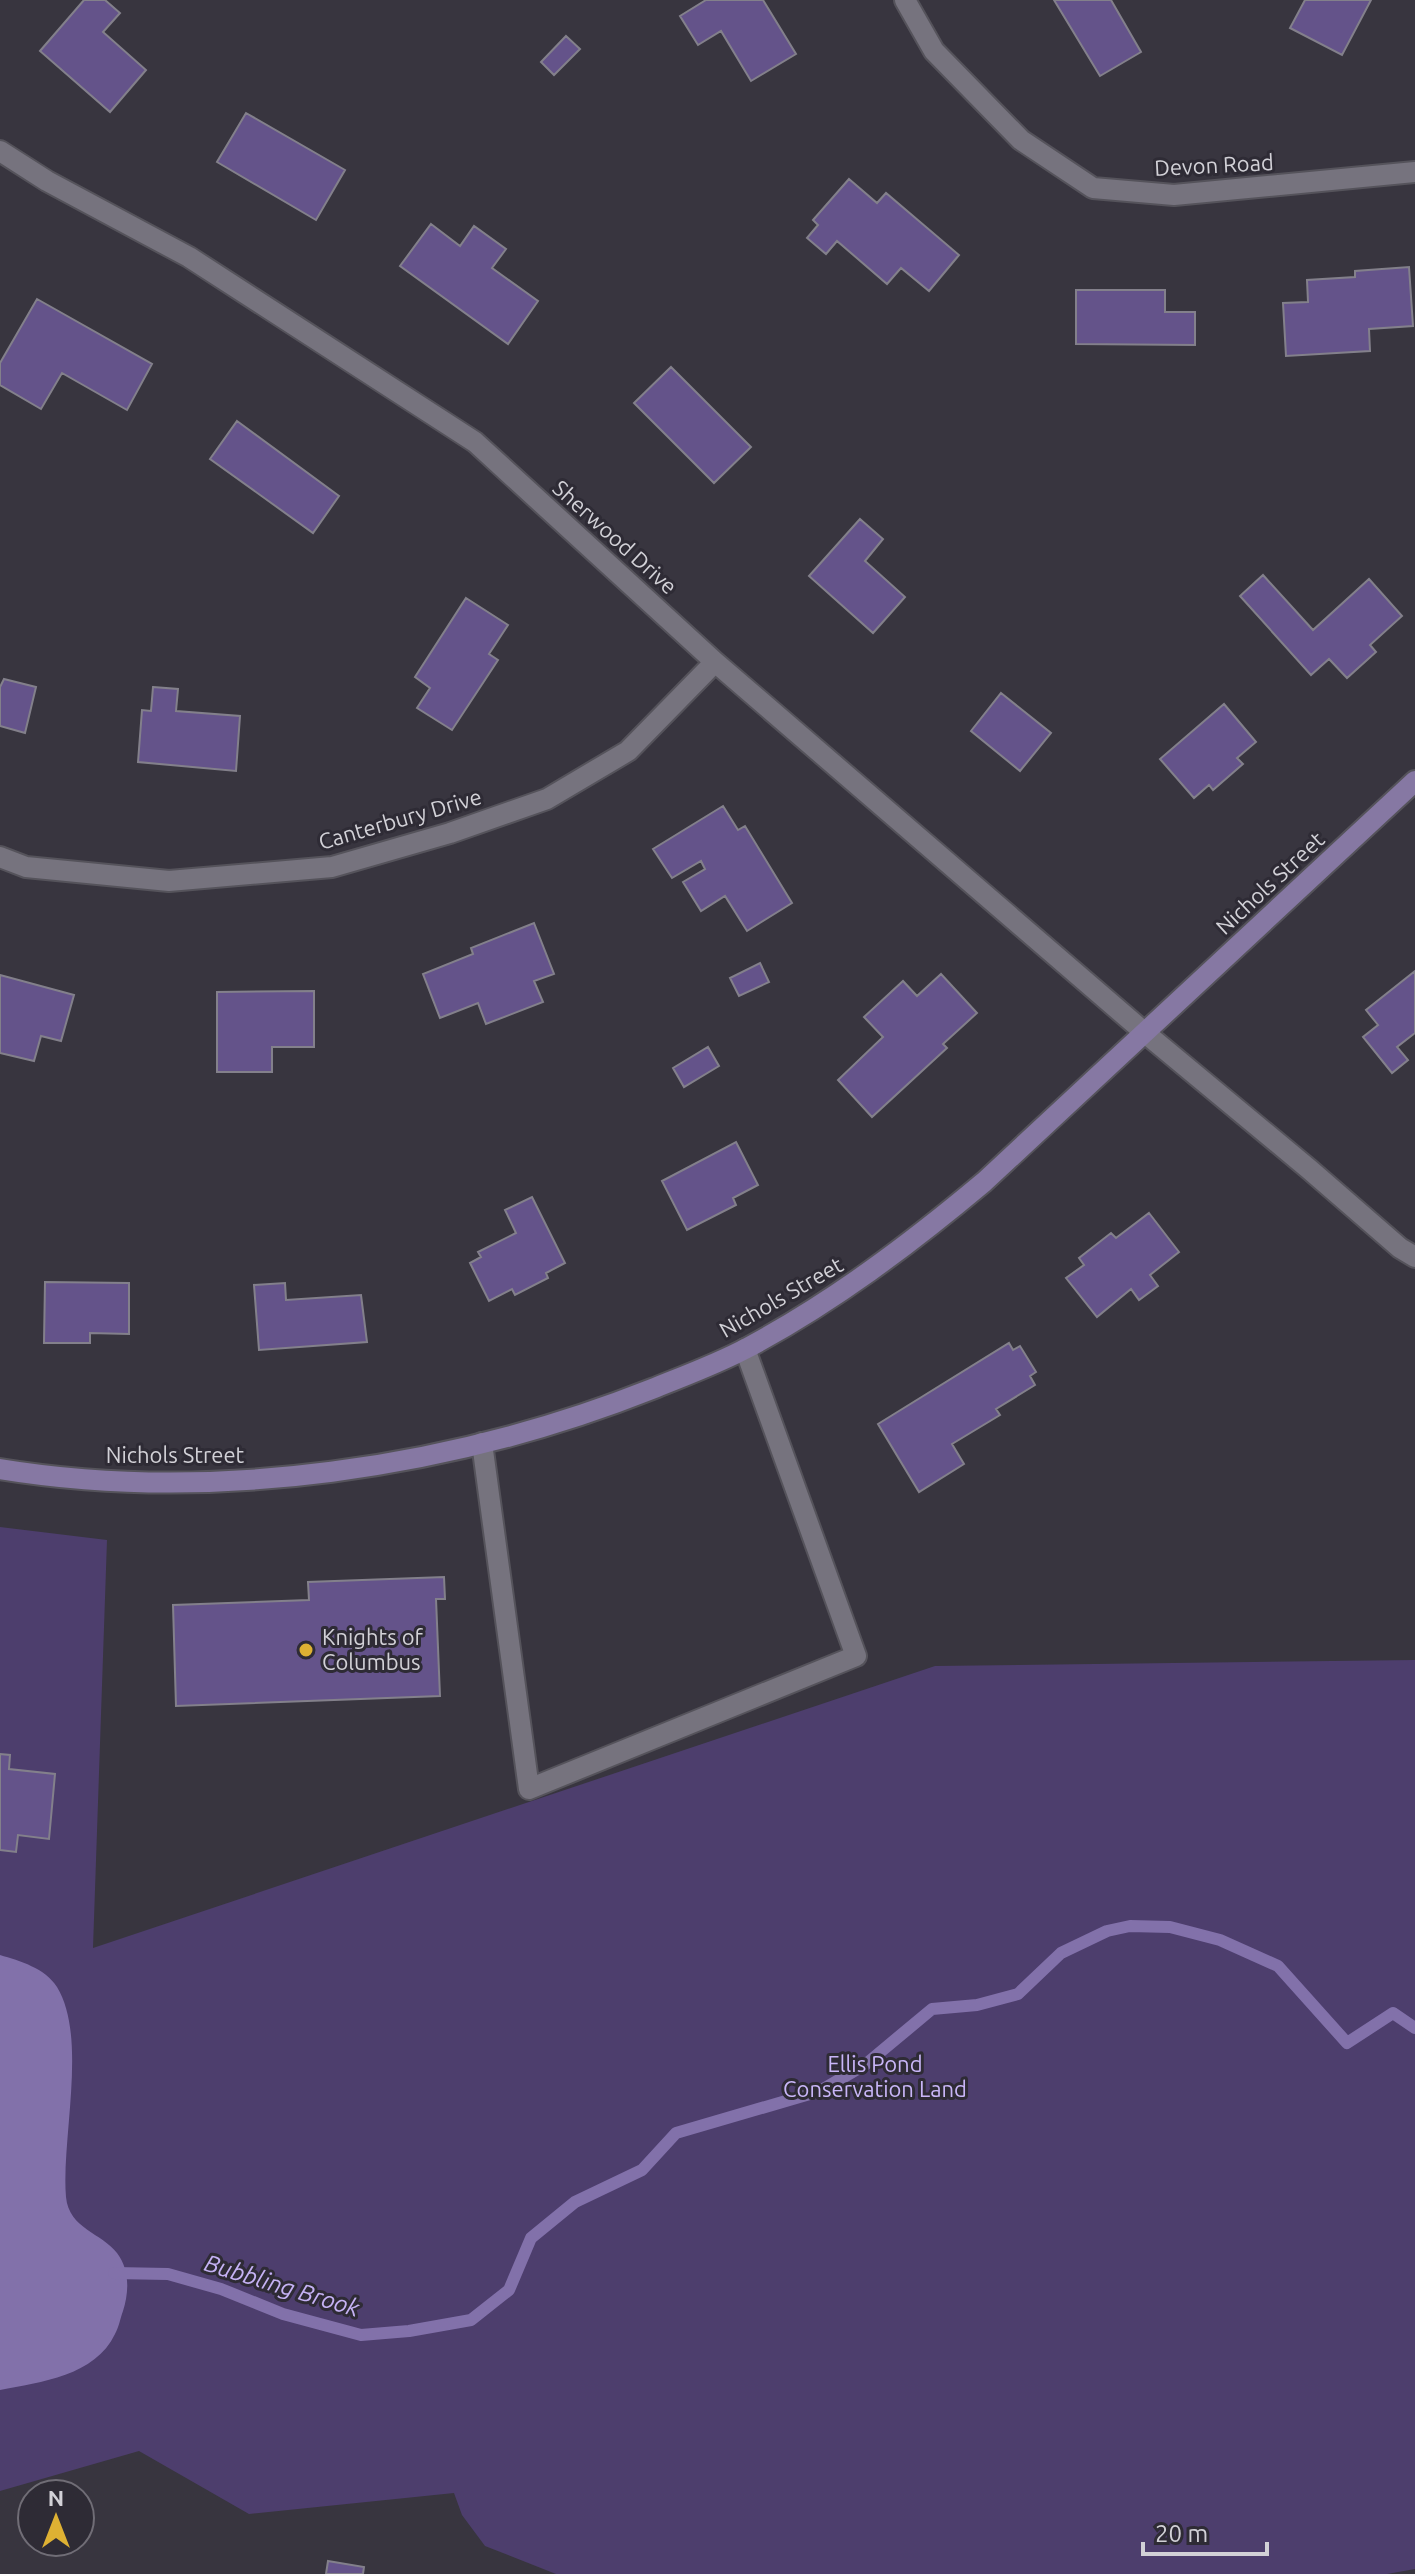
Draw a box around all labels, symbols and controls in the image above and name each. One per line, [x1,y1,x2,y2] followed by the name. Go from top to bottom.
[1154,149,1274,180] street label: Devon Road
[548,475,682,599] street label: Sherwood Drive
[315,783,484,854] street label: Canterbury Drive
[1210,826,1329,939] street label: Nichols Street
[715,1251,847,1342] street label: Nichols Street
[106,1442,245,1467] street label: Nichols Street
[322,1624,424,1674] place label: Knights of Columbus
[297,1641,315,1659] marker: Knights of Columbus
[783,2051,967,2101] park label: Ellis Pond Conservation Land
[201,2249,364,2322] water label: Bubbling Brook
[16,2478,96,2558] north arrow
[48,2485,64,2510] text: N
[1143,2506,1267,2556] scale bar
[1155,2520,1208,2547] text: 20 m

